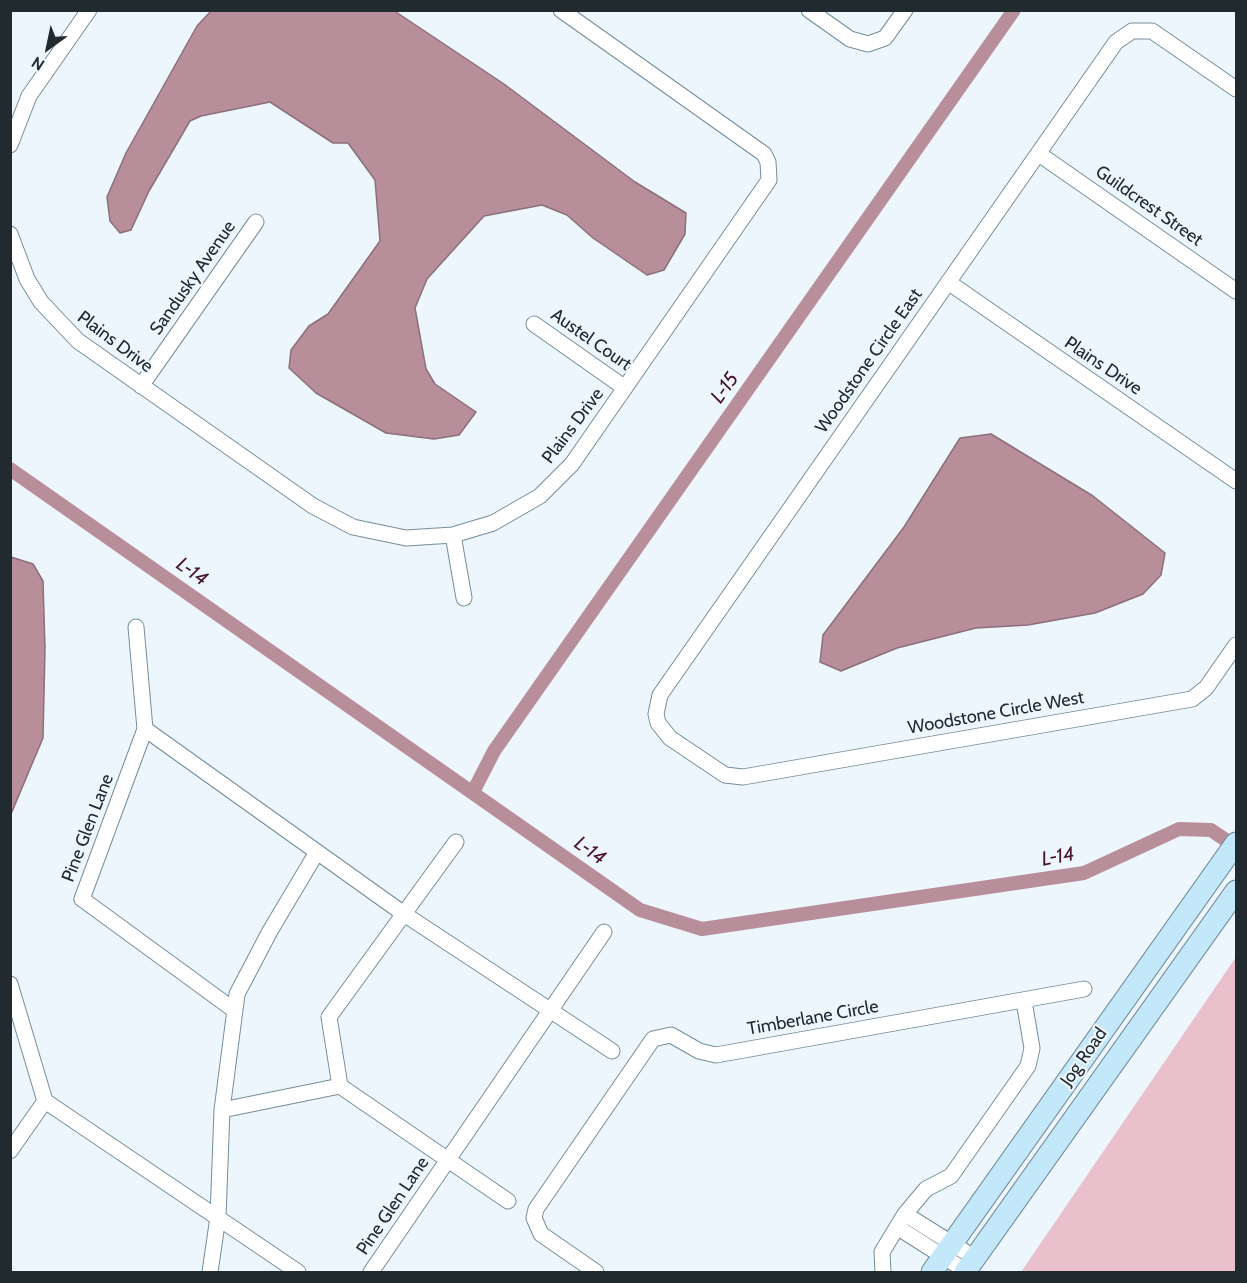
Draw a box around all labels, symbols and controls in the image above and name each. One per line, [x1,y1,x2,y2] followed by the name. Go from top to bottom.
[18,18,78,78] north arrow
[28,52,48,75] text: N
[1091,161,1207,251] street label: Guildcrest Street
[146,217,240,339] street label: Sandusky Avenue
[811,285,927,437] street label: Woodstone Circle East
[547,304,635,376] street label: Austel Court
[73,307,157,377] street label: Plains Drive
[1060,332,1146,400] street label: Plains Drive
[706,368,744,408] water label: L-15
[538,384,608,468] street label: Plains Drive
[172,553,212,591] water label: L-14
[906,687,1086,739] street label: Woodstone Circle West
[58,771,118,885] street label: Pine Glen Lane
[570,832,610,870] water label: L-14
[1040,842,1076,872] water label: L-14
[746,996,880,1040] street label: Timberlane Circle
[1056,1024,1112,1090] street label: Jog Road
[352,1153,434,1259] street label: Pine Glen Lane

